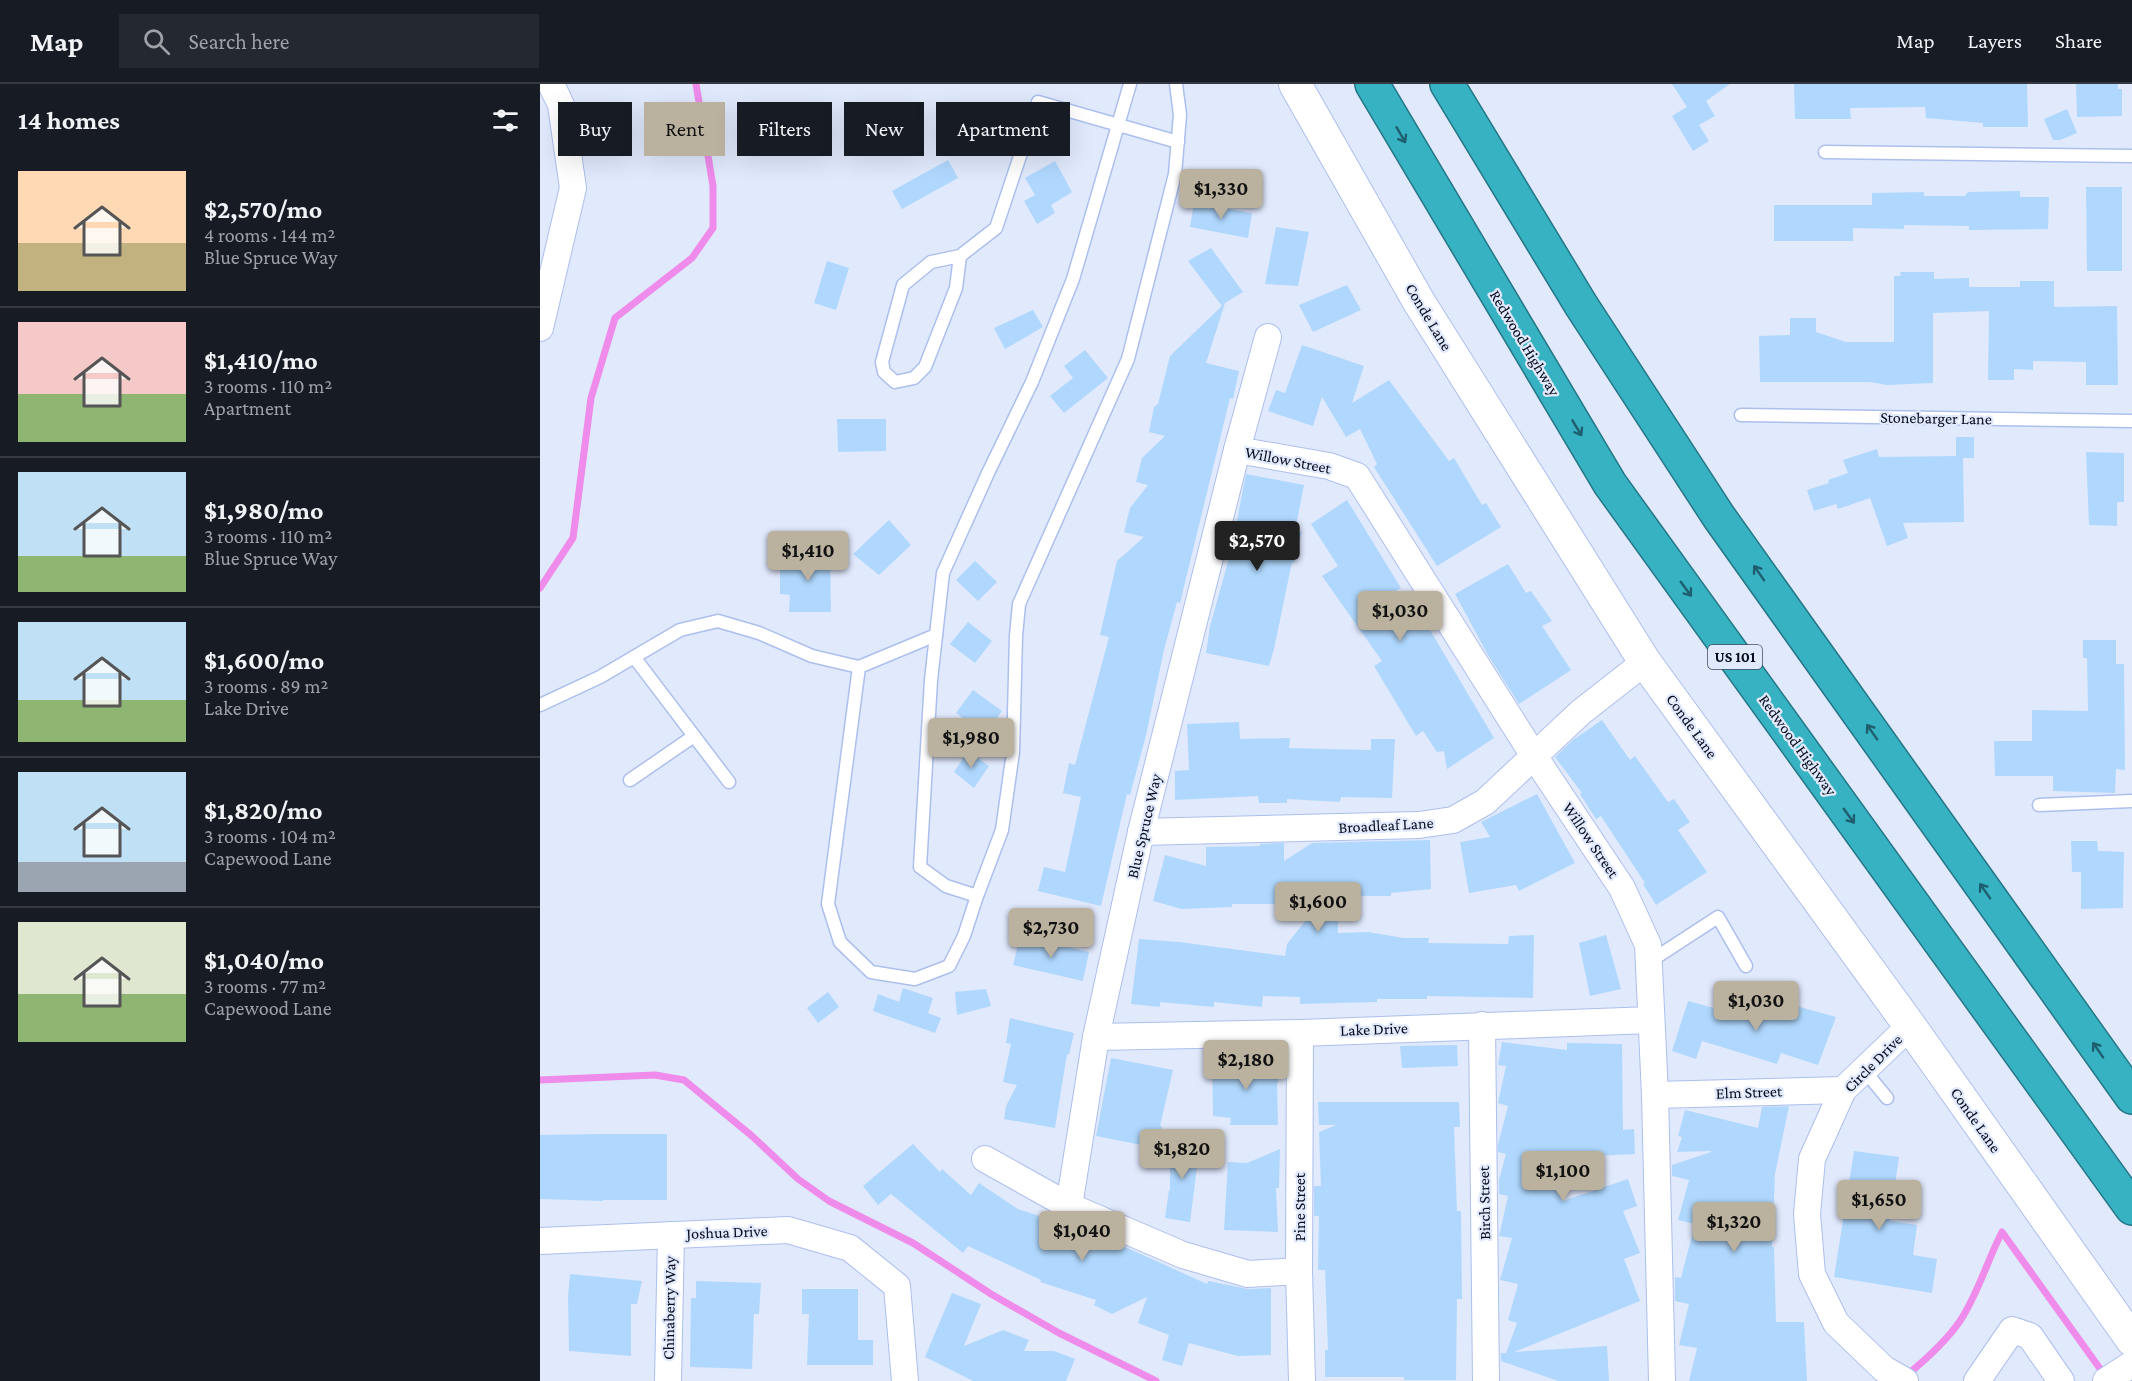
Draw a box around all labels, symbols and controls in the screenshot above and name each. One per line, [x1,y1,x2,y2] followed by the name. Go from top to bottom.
[119,14,539,68] search box
[140,25,173,58] icon: search
[30,26,83,57] text: Map
[188,29,289,54] text: Search here
[1896,29,1935,53] text: Map
[1968,29,2022,53] text: Layers
[2055,29,2102,53] text: Share
[558,102,632,156] chip: Buy
[644,102,725,156] chip: Rent
[737,102,832,156] chip: Filters
[844,102,924,156] chip: New
[936,102,1070,156] chip: Apartment
[489,104,522,137] icon: filters
[18,106,120,135] text: 14 homes
[1396,125,1407,143] one-way arrow
[1172,169,1270,220] pin: $1,330
[1194,177,1248,199] text: $1,330
[66,195,138,267] icon: home
[204,195,322,224] text: $2,570/mo
[204,224,335,246] text: 4 rooms · 144 m²
[204,246,337,268] text: Blue Spruce Way
[1402,280,1456,354] street label: Conde Lane
[1486,287,1564,400] street label: Redwood Highway
[66,346,138,418] icon: home
[204,346,318,375] text: $1,410/mo
[204,375,332,397] text: 3 rooms · 110 m²
[204,397,291,419] text: Apartment
[1880,409,1992,428] street label: Stonebarger Lane
[1571,419,1583,436] one-way arrow
[1244,443,1333,477] street label: Willow Street
[66,496,138,568] icon: home
[204,496,324,525] text: $1,980/mo
[1208,521,1306,572] pin: $2,570
[204,525,332,547] text: 3 rooms · 110 m²
[1229,529,1285,551] text: $2,570
[759,531,857,582] pin: $1,410
[781,539,835,561] text: $1,410
[204,547,337,569] text: Blue Spruce Way
[1753,566,1765,582] one-way arrow
[1680,581,1692,597] one-way arrow
[1351,591,1449,642] pin: $1,030
[1372,599,1428,621] text: $1,030
[1708,645,1762,669] road number: US 101
[66,646,138,718] icon: home
[204,646,324,675] text: $1,600/mo
[204,675,328,697] text: 3 rooms · 89 m²
[1663,691,1721,761] street label: Conde Lane
[1755,691,1841,800] street label: Redwood Highway
[204,697,289,719] text: Lake Drive
[922,718,1020,769] pin: $1,980
[1866,724,1878,740] one-way arrow
[942,726,1000,748] text: $1,980
[1124,771,1165,880] street label: Blue Spruce Way
[66,796,138,868] icon: home
[204,796,323,825] text: $1,820/mo
[1560,799,1623,881] street label: Willow Street
[1843,807,1855,823] one-way arrow
[1338,814,1434,836] street label: Broadleaf Lane
[204,825,336,847] text: 3 rooms · 104 m²
[204,847,332,869] text: Capewood Lane
[1269,882,1367,933] pin: $1,600
[1979,883,1991,899] one-way arrow
[1289,890,1347,912] text: $1,600
[1002,908,1100,959] pin: $2,730
[1023,916,1079,938] text: $2,730
[66,946,138,1018] icon: home
[204,946,324,975] text: $1,040/mo
[204,975,326,997] text: 3 rooms · 77 m²
[1707,981,1805,1032] pin: $1,030
[1728,989,1784,1011] text: $1,030
[204,997,332,1019] text: Capewood Lane
[1340,1019,1408,1039] street label: Lake Drive
[1841,1031,1905,1095] street label: Circle Drive
[1197,1040,1295,1091] pin: $2,180
[2092,1042,2104,1058] one-way arrow
[1217,1048,1275,1070] text: $2,180
[1716,1082,1783,1102] street label: Elm Street
[1947,1084,2005,1156] street label: Conde Lane
[1133,1129,1231,1180] pin: $1,820
[1154,1137,1210,1159] text: $1,820
[1514,1151,1612,1202] pin: $1,100
[1536,1159,1590,1181] text: $1,100
[1475,1165,1493,1240] street label: Birch Street
[1291,1172,1308,1241] street label: Pine Street
[1830,1180,1928,1231] pin: $1,650
[1851,1188,1907,1210] text: $1,650
[1685,1202,1783,1253] pin: $1,320
[1707,1210,1761,1232] text: $1,320
[1033,1211,1131,1262] pin: $1,040
[1053,1219,1111,1241] text: $1,040
[684,1222,768,1243] street label: Joshua Drive
[660,1255,679,1360] street label: Chinaberry Way

